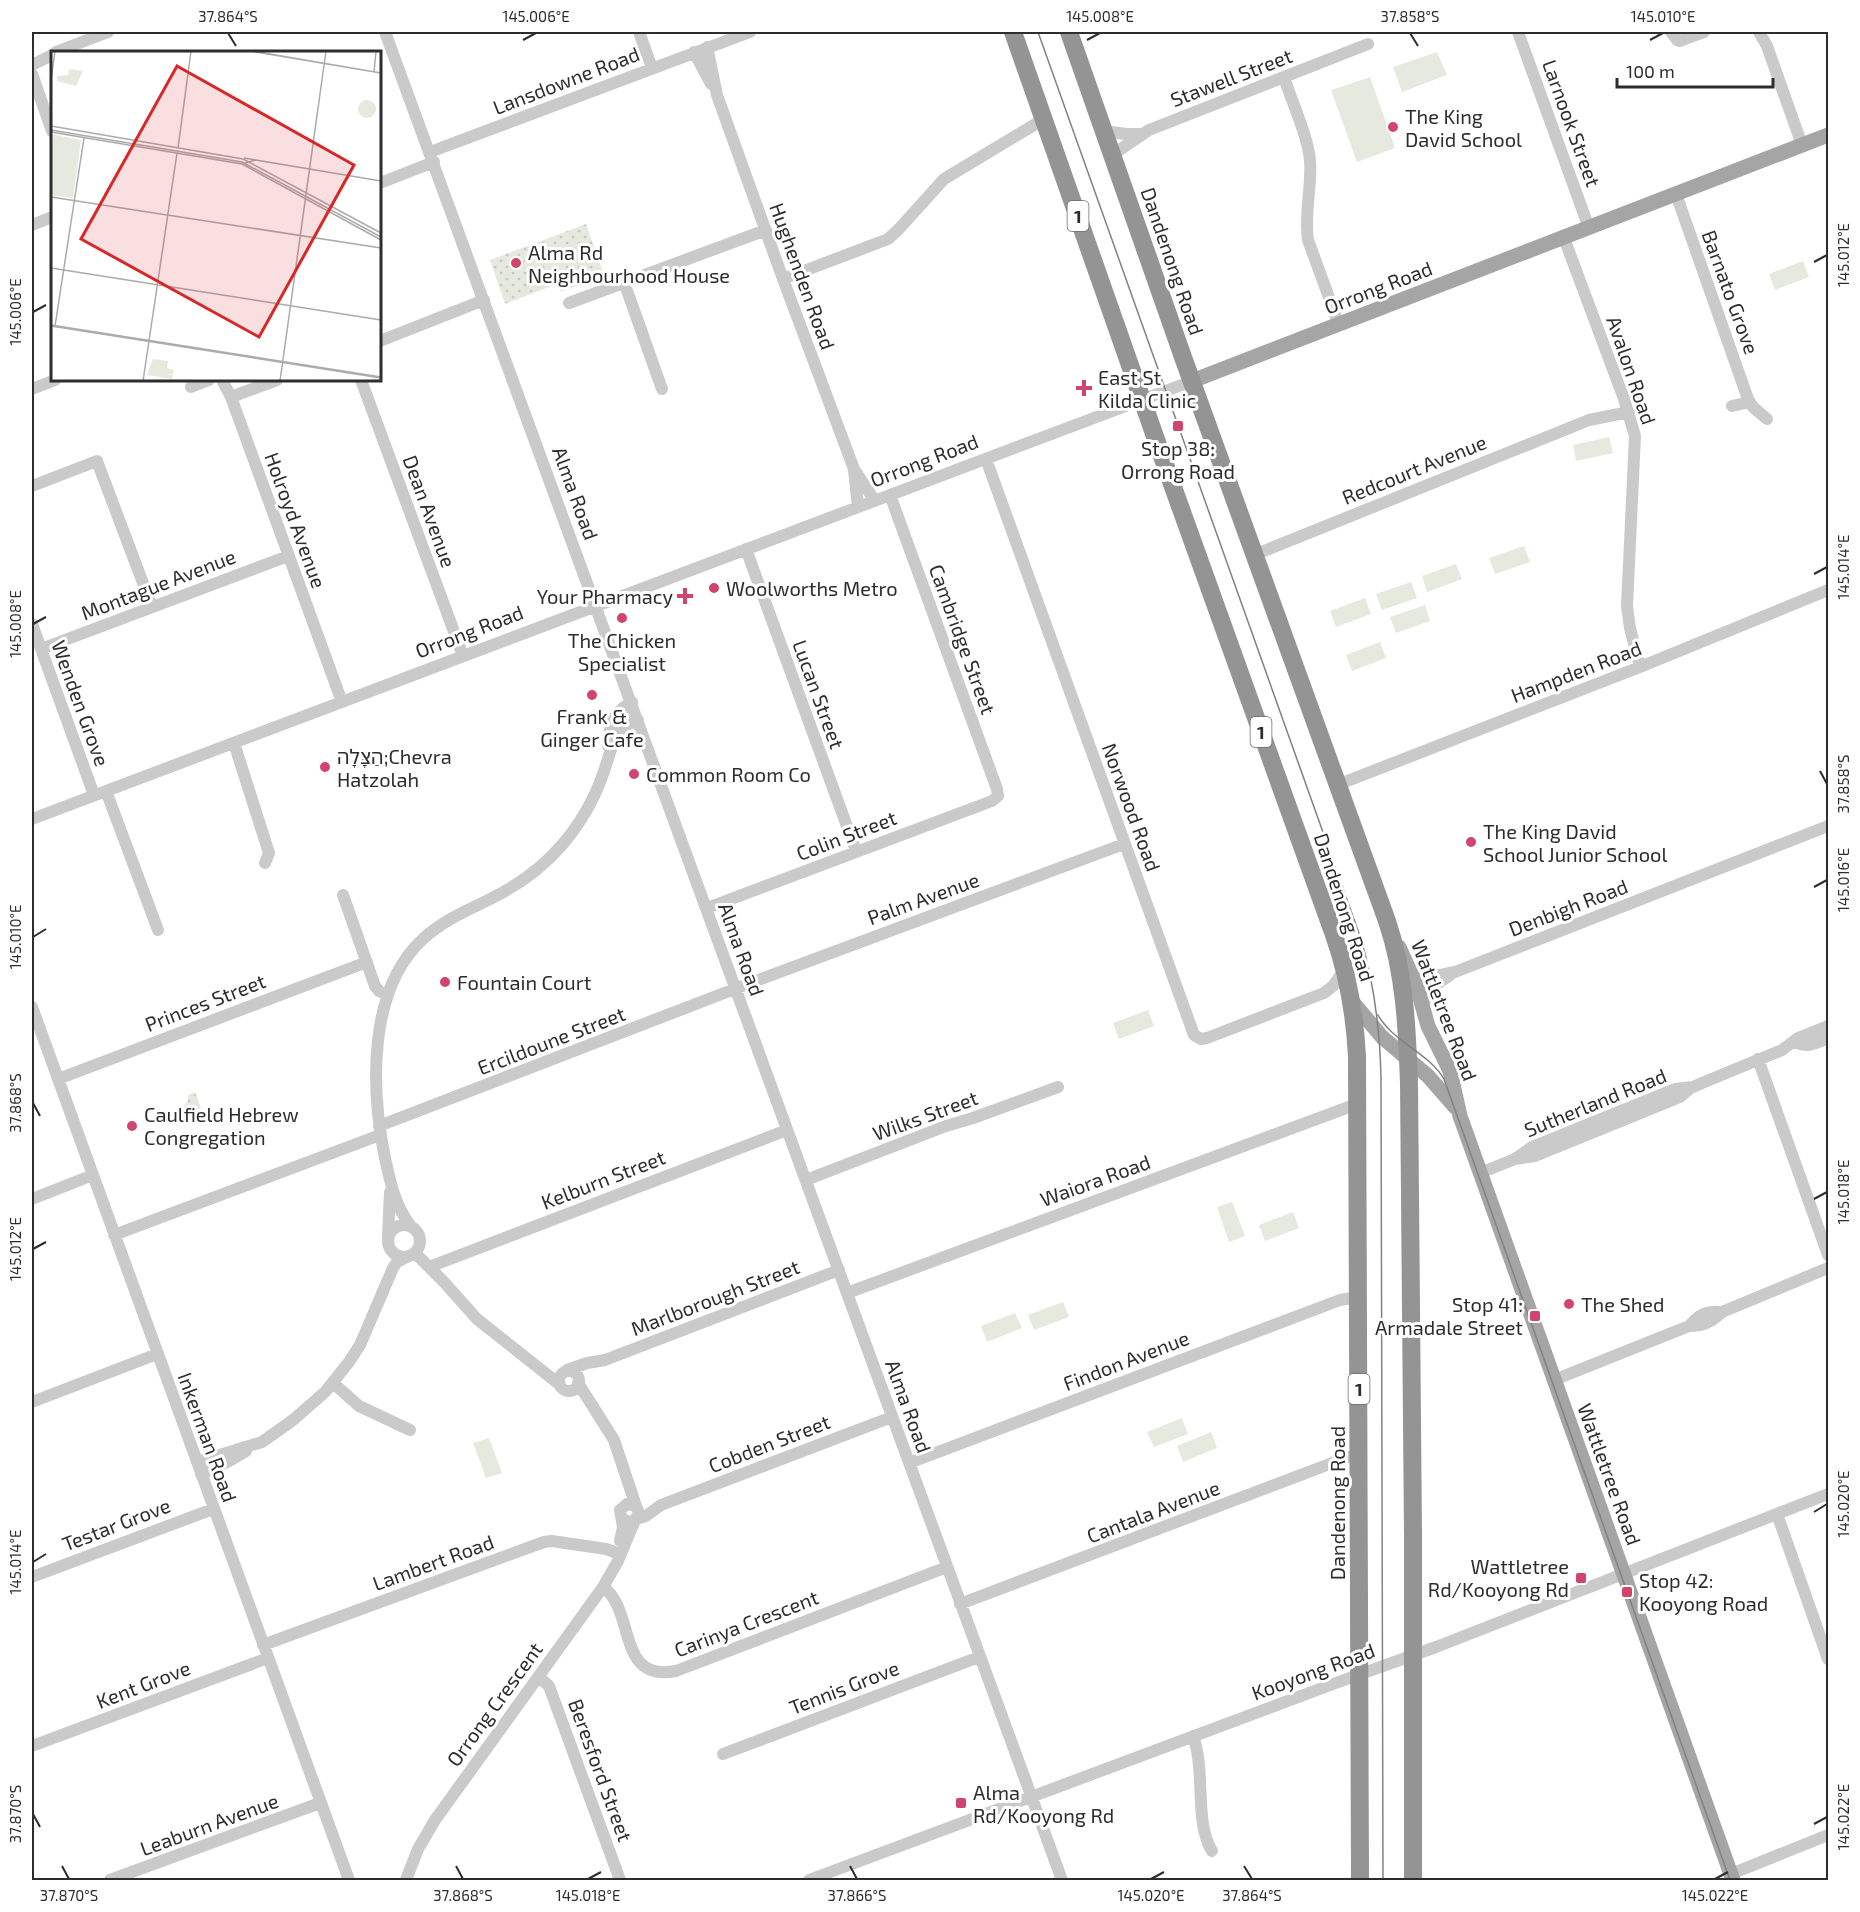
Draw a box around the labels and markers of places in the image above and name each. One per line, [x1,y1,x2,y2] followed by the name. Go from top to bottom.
[1405,104,1522,151] place label: The King David School
[1386,120,1400,134] marker: The King David School
[528,240,730,287] place label: Alma Rd Neighbourhood House
[509,256,523,270] marker: Alma Rd Neighbourhood House
[1098,365,1196,412] place label: East St Kilda Clinic
[1075,379,1093,397] marker: East St Kilda Clinic
[1171,419,1185,433] marker: Stop 38: Orrong Road
[1121,436,1235,483] place label: Stop 38: Orrong Road
[726,576,898,600] place label: Woolworths Metro
[707,581,721,595] marker: Woolworths Metro
[537,584,673,608] place label: Your Pharmacy
[678,589,692,603] marker: Your Pharmacy
[615,611,629,625] marker: The Chicken Specialist
[568,628,676,675] place label: The Chicken Specialist
[585,688,599,702] marker: Frank & Ginger Cafe
[540,704,644,751] place label: Frank & Ginger Cafe
[337,744,452,791] place label: הַצָּלָה;Chevra Hatzolah
[318,760,332,774] marker: הַצָּלָה;Chevra Hatzolah
[646,762,811,786] place label: Common Room Co
[627,767,641,781] marker: Common Room Co
[1483,819,1667,866] place label: The King David School Junior School
[1464,835,1478,849] marker: The King David School Junior School
[457,970,592,994] place label: Fountain Court
[438,975,452,989] marker: Fountain Court
[144,1102,299,1149] place label: Caulfield Hebrew Congregation
[125,1119,139,1133] marker: Caulfield Hebrew Congregation
[1375,1292,1523,1339] place label: Stop 41: Armadale Street
[1581,1292,1664,1316] place label: The Shed
[1562,1297,1576,1311] marker: The Shed
[1528,1309,1542,1323] marker: Stop 41: Armadale Street
[1428,1554,1569,1601] place label: Wattletree Rd/Kooyong Rd
[1639,1568,1768,1615] place label: Stop 42: Kooyong Road
[1574,1571,1588,1585] marker: Wattletree Rd/Kooyong Rd
[1620,1585,1634,1599] marker: Stop 42: Kooyong Road
[973,1780,1114,1827] place label: Alma Rd/Kooyong Rd
[954,1796,968,1810] marker: Alma Rd/Kooyong Rd

